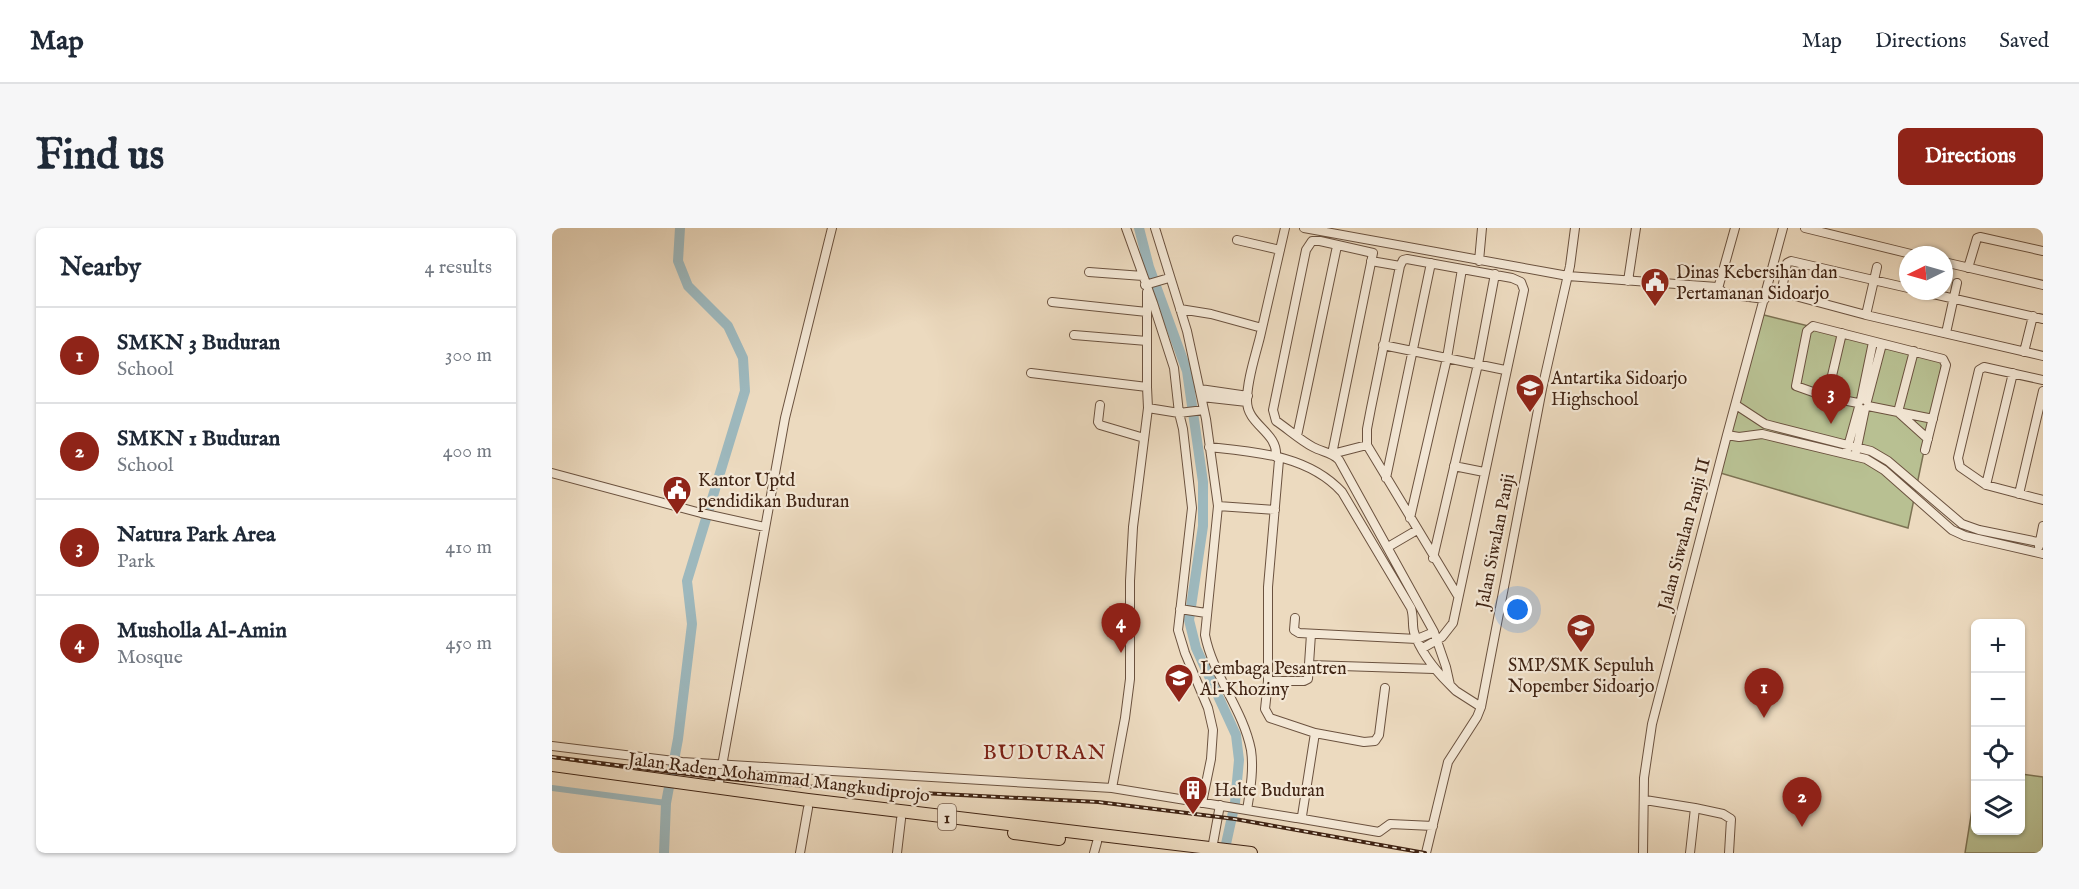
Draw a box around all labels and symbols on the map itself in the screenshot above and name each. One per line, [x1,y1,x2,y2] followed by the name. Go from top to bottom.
[1899,246,1953,300] north arrow
[1676,262,1838,306] place label: Dinas Kebersihan dan Pertamanan Sidoarjo
[1639,266,1671,308] public building icon: Dinas Kebersihan dan Pertamanan Sidoarjo
[1550,368,1688,412] place label: Antartika Sidoarjo Highschool
[1514,372,1546,414] school or university icon: Antartika Sidoarjo Highschool
[1812,374,1850,424] pin: 3
[1654,455,1717,615] street label: Jalan Siwalan Panji II
[698,470,850,514] place label: Kantor Uptd pendidikan Buduran
[1472,472,1521,613] street label: Jalan Siwalan Panji
[661,474,693,516] public building icon: Kantor Uptd pendidikan Buduran
[1503,595,1532,624] your location
[1102,604,1140,653] pin: 4
[1565,612,1597,654] school or university icon: SMP/SMK Sepuluh Nopember Sidoarjo
[1508,655,1655,699] place label: SMP/SMK Sepuluh Nopember Sidoarjo
[1199,658,1347,702] place label: Lembaga Pesantren Al-Khoziny
[1163,662,1195,704] school or university icon: Lembaga Pesantren Al-Khoziny
[1744,668,1784,718] pin: 1
[983,740,1107,767] district label: BUDURAN
[625,748,931,808] street label: Jalan Raden Mohammad Mangkudiprojo
[1177,774,1209,816] building icon: Halte Buduran
[1782,778,1822,827] pin: 2
[1214,780,1325,803] place label: Halte Buduran
[938,804,956,830] road number: 1

